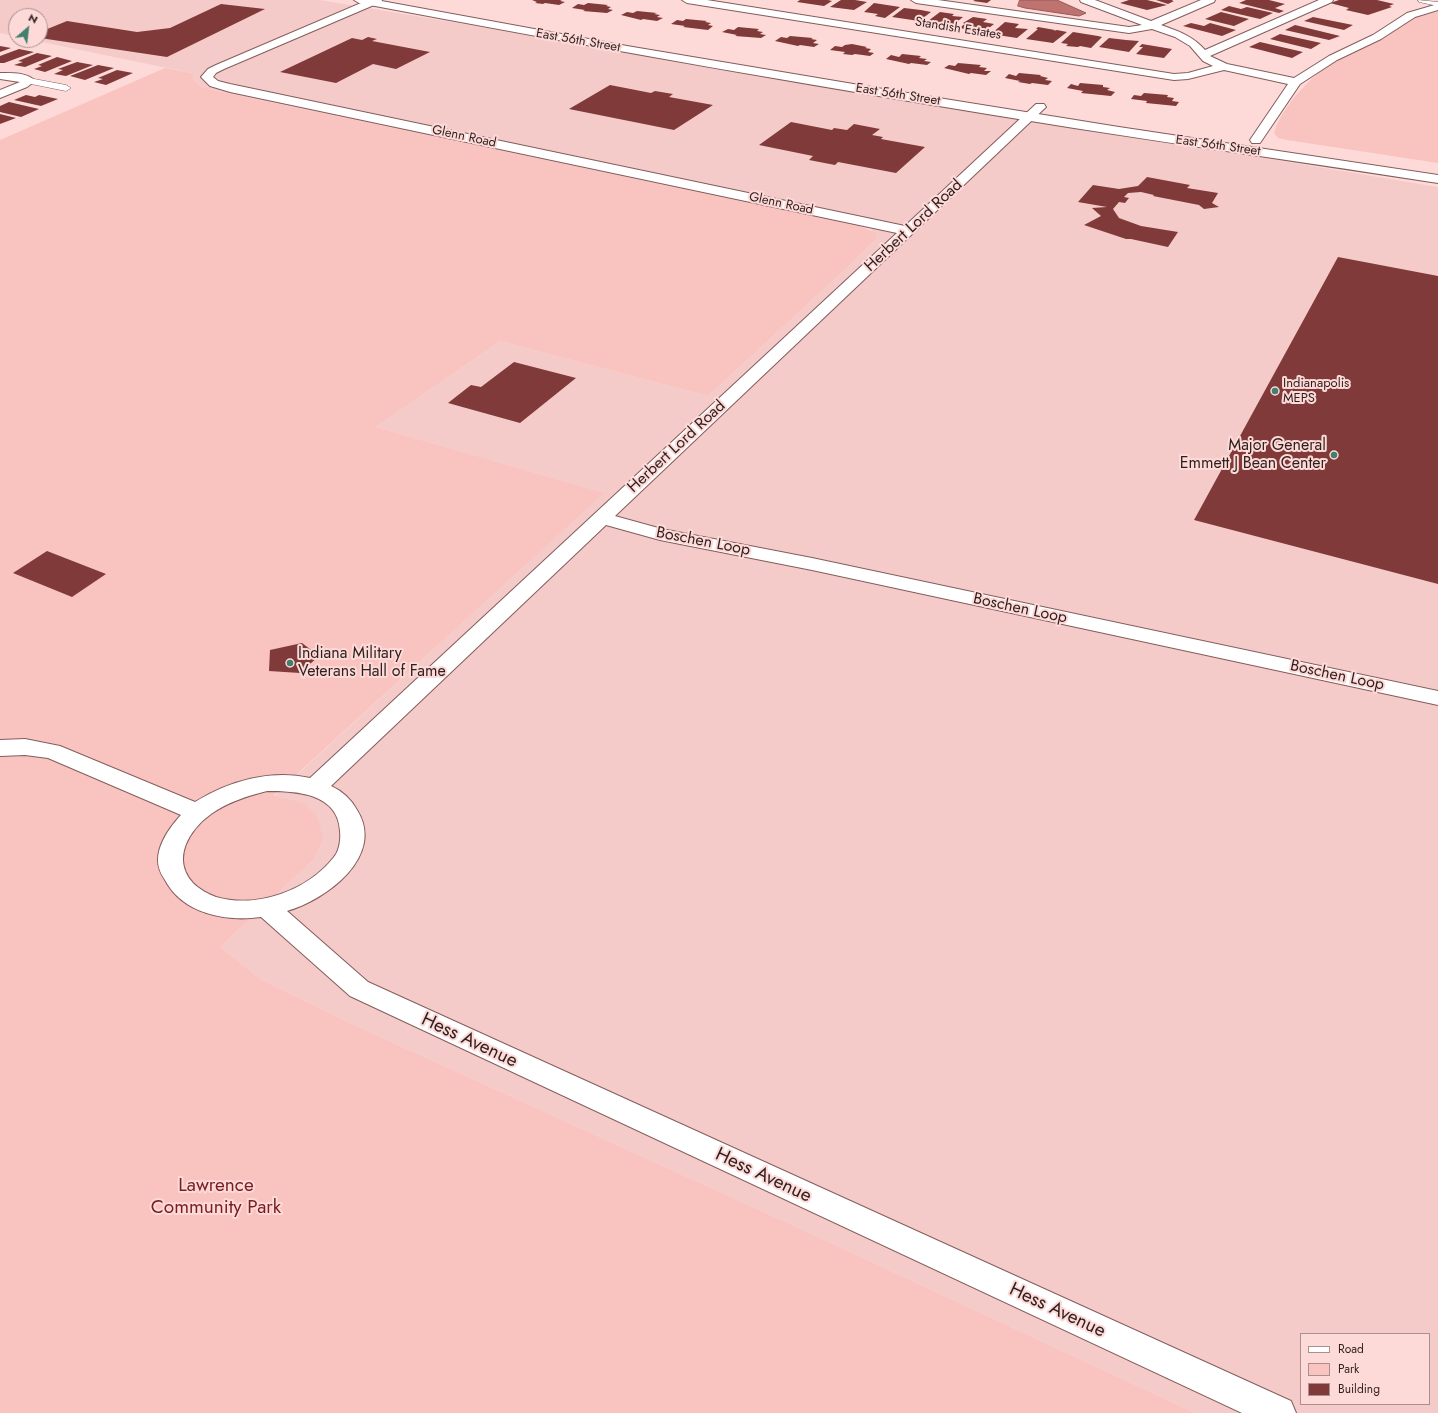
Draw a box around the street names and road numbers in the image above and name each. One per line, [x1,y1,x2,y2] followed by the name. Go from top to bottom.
[914,14,1002,44] street label: Standish Estates
[535,26,621,56] street label: East 56th Street
[855,81,941,109] street label: East 56th Street
[430,123,498,151] street label: Glenn Road
[1175,132,1261,160] street label: East 56th Street
[861,176,967,276] street label: Herbert Lord Road
[747,190,815,218] street label: Glenn Road
[624,397,730,497] street label: Herbert Lord Road
[654,523,752,561] street label: Boschen Loop
[971,590,1069,628] street label: Boschen Loop
[1288,657,1386,695] street label: Boschen Loop
[417,1009,521,1073] street label: Hess Avenue
[711,1144,815,1208] street label: Hess Avenue
[1005,1279,1109,1343] street label: Hess Avenue

